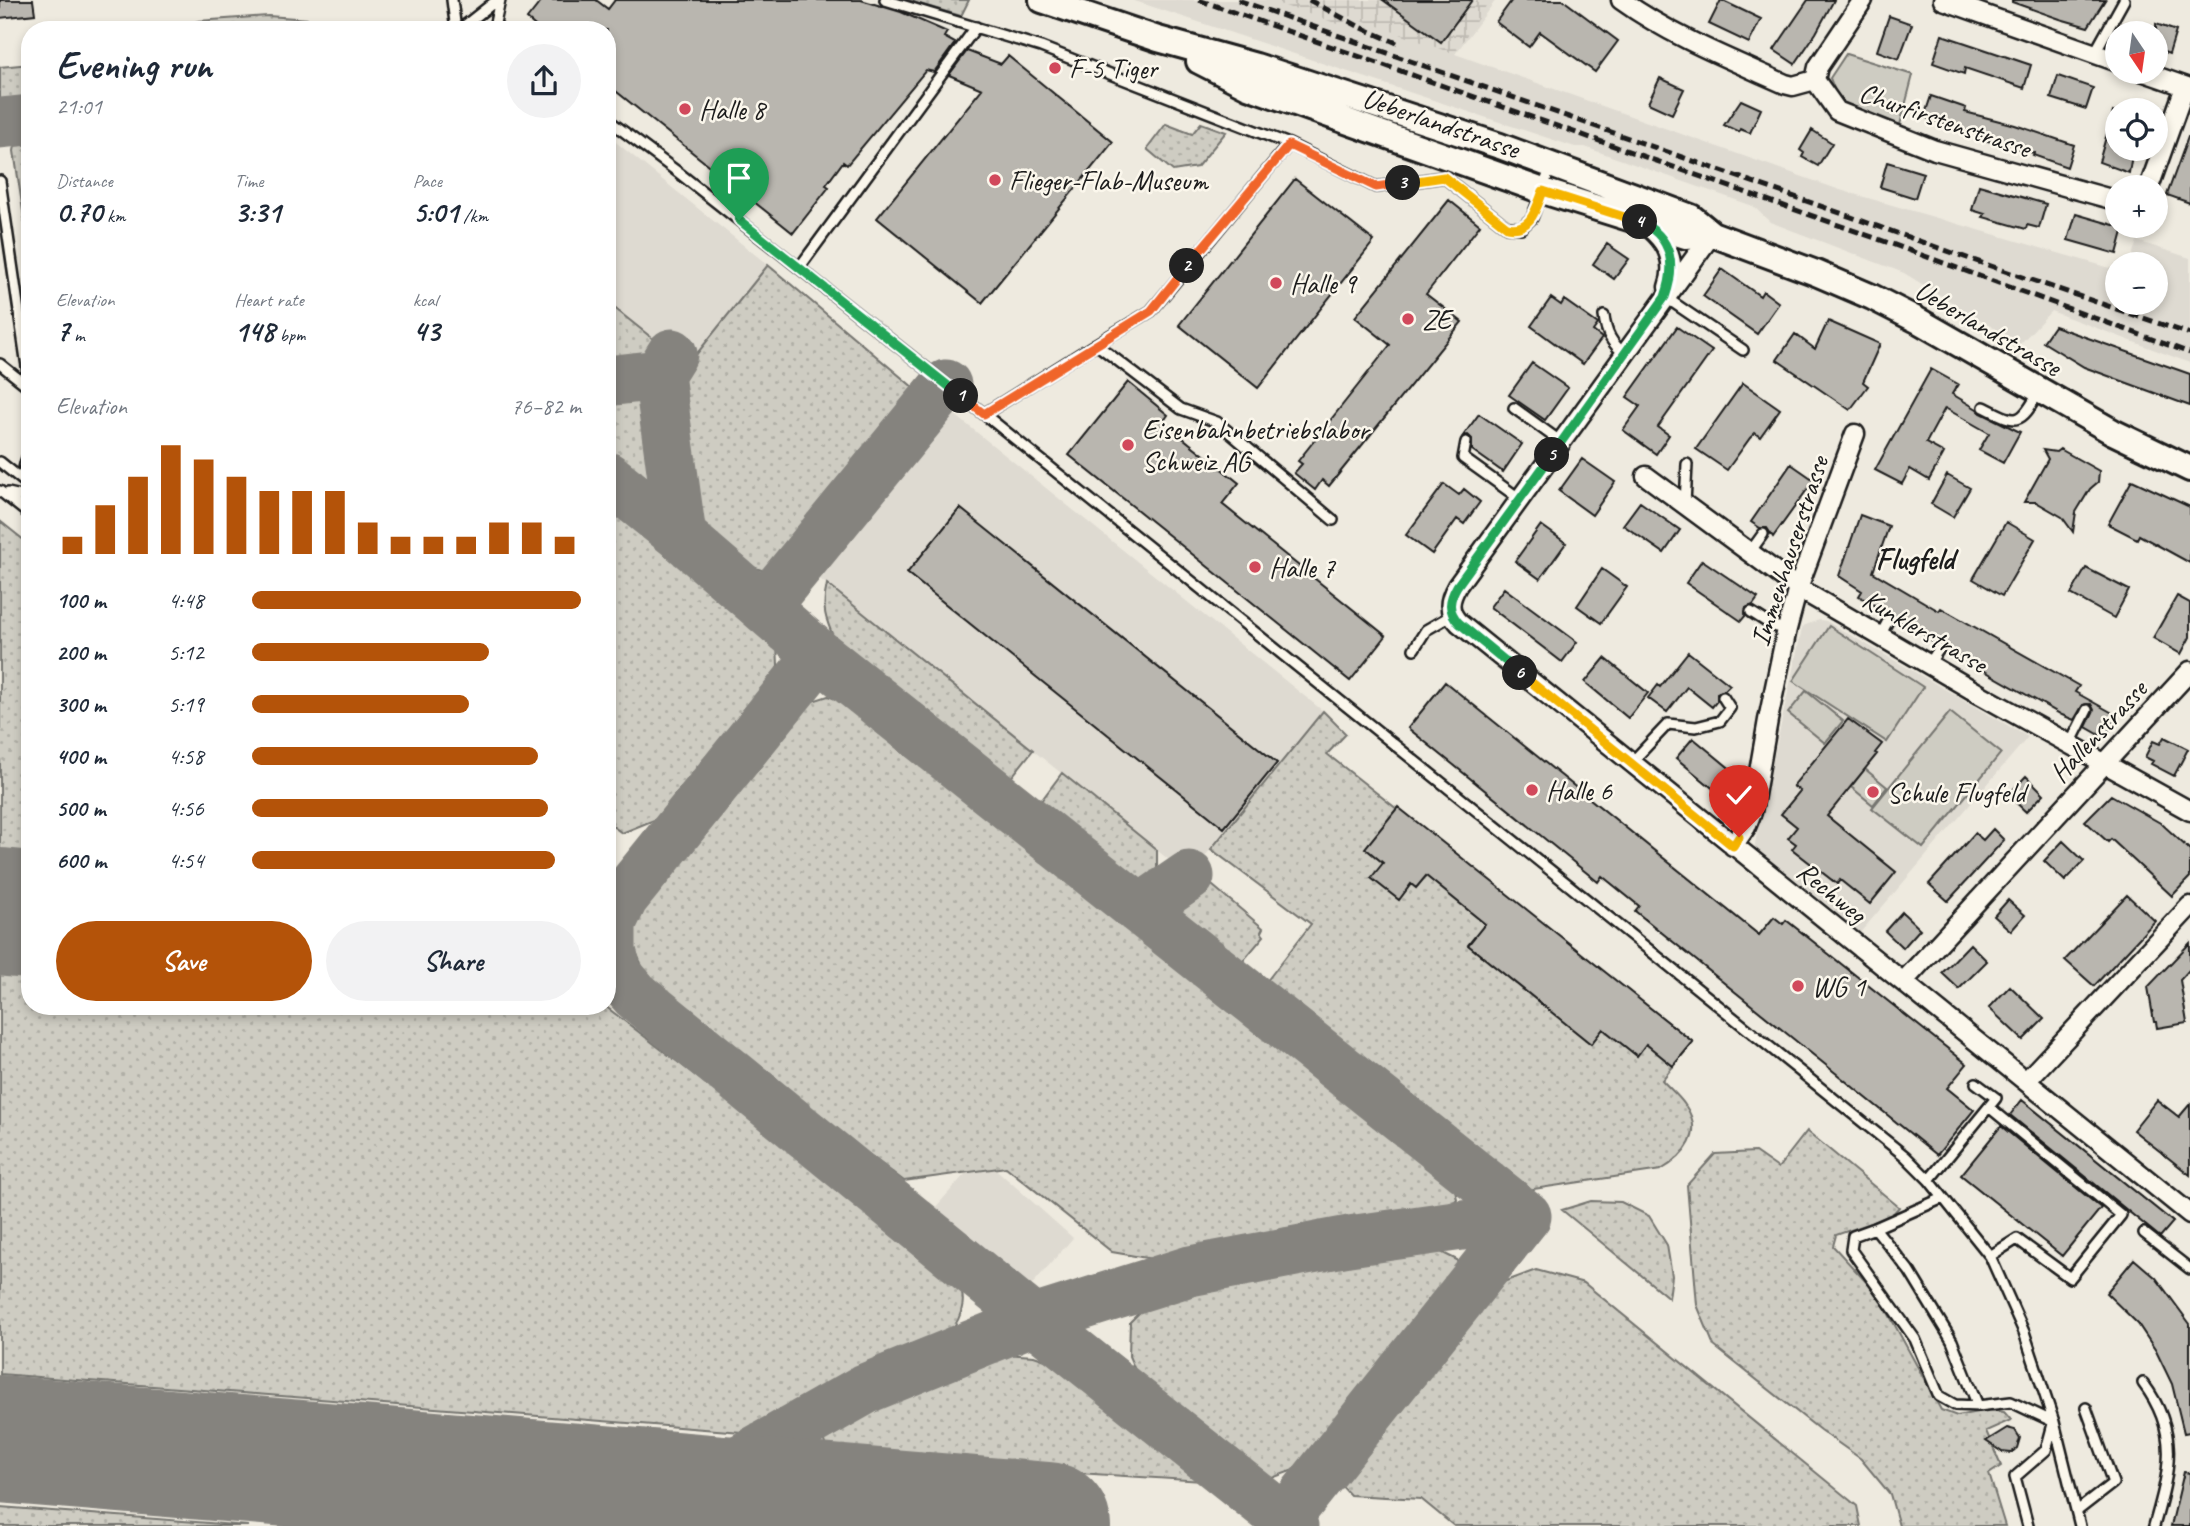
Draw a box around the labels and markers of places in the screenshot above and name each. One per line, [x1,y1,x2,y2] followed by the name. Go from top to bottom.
[1069,51,1159,86] place label: F-5 Tiger
[1047,60,1063,76] marker: F-5 Tiger
[699,92,767,127] place label: Halle 8
[677,101,693,117] marker: Halle 8
[709,148,769,220] pin
[1009,163,1209,198] place label: Flieger-Flab-Museum
[1386,166,1420,200] pin: 3
[987,172,1003,188] marker: Flieger-Flab-Museum
[1622,204,1658,240] pin: 4
[1170,248,1204,284] pin: 2
[1290,266,1358,301] place label: Halle 9
[1268,275,1284,291] marker: Halle 9
[1422,302,1454,337] place label: ZE
[1400,311,1416,327] marker: ZE
[944,378,978,414] pin: 1
[1142,412,1371,479] place label: Eisenbahnbetriebslabor Schweiz AG
[1120,437,1136,453] marker: Eisenbahnbetriebslabor Schweiz AG
[1534,438,1570,472] pin: 5
[1269,550,1336,585] place label: Halle 7
[1247,559,1263,575] marker: Halle 7
[1502,656,1538,690] pin: 6
[1709,765,1769,837] pin
[1546,773,1613,808] place label: Halle 6
[1887,775,2029,810] place label: Schule Flugfeld
[1524,782,1540,798] marker: Halle 6
[1865,784,1881,800] marker: Schule Flugfeld
[1812,969,1867,1004] place label: WG 1
[1790,978,1806,994] marker: WG 1

